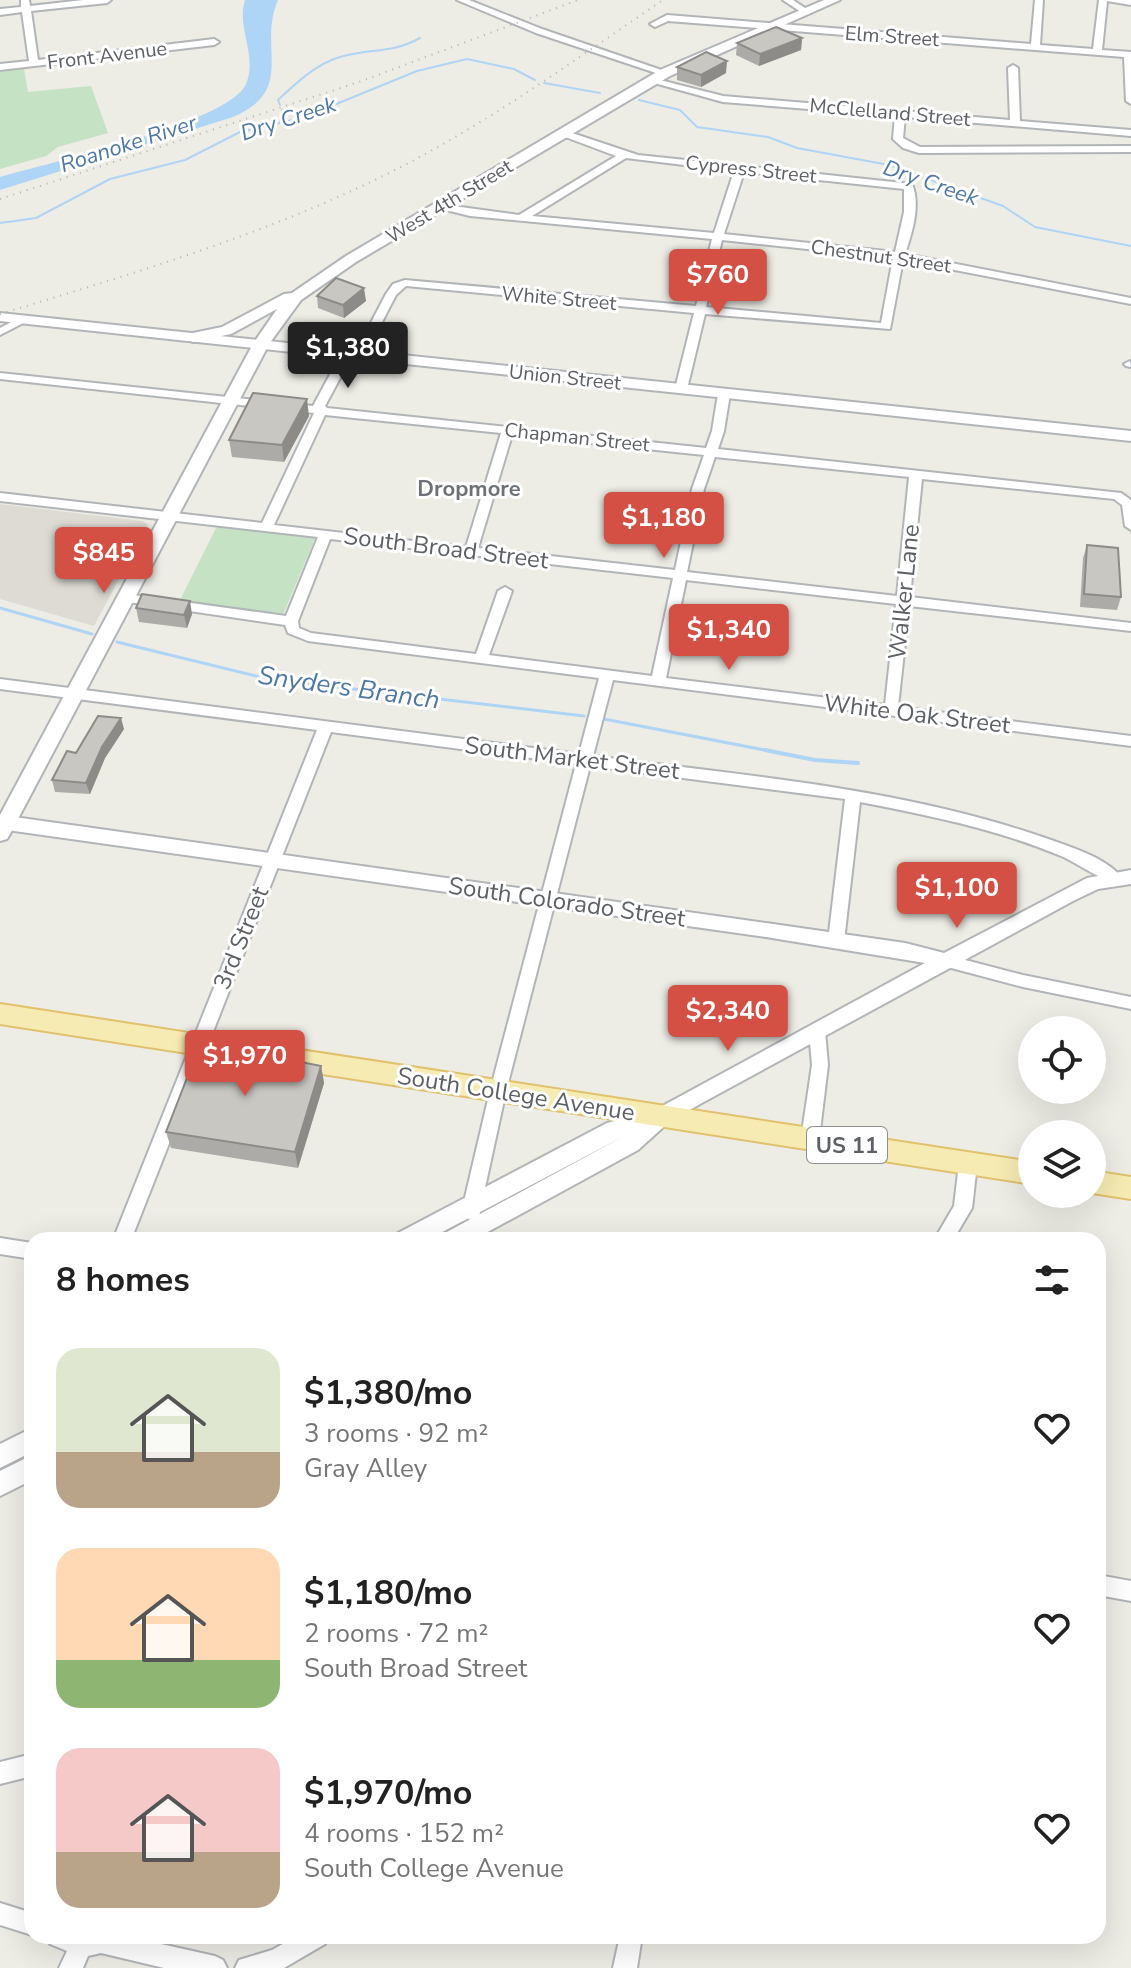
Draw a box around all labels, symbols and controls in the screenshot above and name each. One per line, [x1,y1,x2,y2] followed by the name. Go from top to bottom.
[844,20,941,53] street label: Elm Street
[46,35,168,76] street label: Front Avenue
[237,89,341,148] water label: Dry Creek
[808,92,973,133] street label: McClelland Street
[56,107,201,180] water label: Roanoke River
[684,149,819,190] street label: Cypress Street
[381,152,518,250] street label: West 4th Street
[879,153,983,214] water label: Dry Creek
[809,233,954,280] street label: Chestnut Street
[671,249,765,317] pin: $760
[687,257,749,292] text: $760
[500,280,619,317] street label: White Street
[283,322,413,390] pin: $1,380
[306,330,390,365] text: $1,380
[507,358,623,397] street label: Union Street
[503,416,652,459] street label: Chapman Street
[417,474,521,504] district label: Dropmore
[599,492,729,560] pin: $1,180
[622,500,706,535] text: $1,180
[342,520,551,577] street label: South Broad Street
[881,523,927,661] street label: Walker Lane
[57,527,151,595] pin: $845
[73,535,135,570] text: $845
[664,604,794,672] pin: $1,340
[687,612,771,647] text: $1,340
[256,657,442,718] water label: Snyders Branch
[822,687,1013,741] street label: White Oak Street
[463,729,682,787] street label: South Market Street
[892,862,1022,930] pin: $1,100
[446,870,688,935] street label: South Colorado Street
[915,870,999,905] text: $1,100
[206,881,276,994] street label: 3rd Street
[663,985,793,1053] pin: $2,340
[686,993,770,1028] text: $2,340
[1018,1016,1106,1208] map controls
[1018,1016,1106,1104] button: locate
[180,1030,310,1098] pin: $1,970
[203,1038,287,1073] text: $1,970
[395,1059,637,1129] street label: South College Avenue
[1018,1120,1106,1208] button: layers
[807,1127,887,1163] road number: US 11
[56,1257,190,1303] text: 8 homes
[1030,1258,1074,1302] icon: filters
[304,1370,472,1416] text: $1,380/mo
[120,1380,216,1476] icon: home
[1030,1406,1074,1450] icon: heart
[304,1416,488,1451] text: 3 rooms · 92 m²
[304,1451,427,1486] text: Gray Alley
[304,1570,472,1616] text: $1,180/mo
[120,1580,216,1676] icon: home
[1030,1606,1074,1650] icon: heart
[304,1616,488,1651] text: 2 rooms · 72 m²
[304,1651,527,1686] text: South Broad Street
[304,1770,472,1816] text: $1,970/mo
[120,1780,216,1876] icon: home
[1030,1806,1074,1850] icon: heart
[304,1816,504,1851] text: 4 rooms · 152 m²
[304,1851,564,1886] text: South College Avenue

